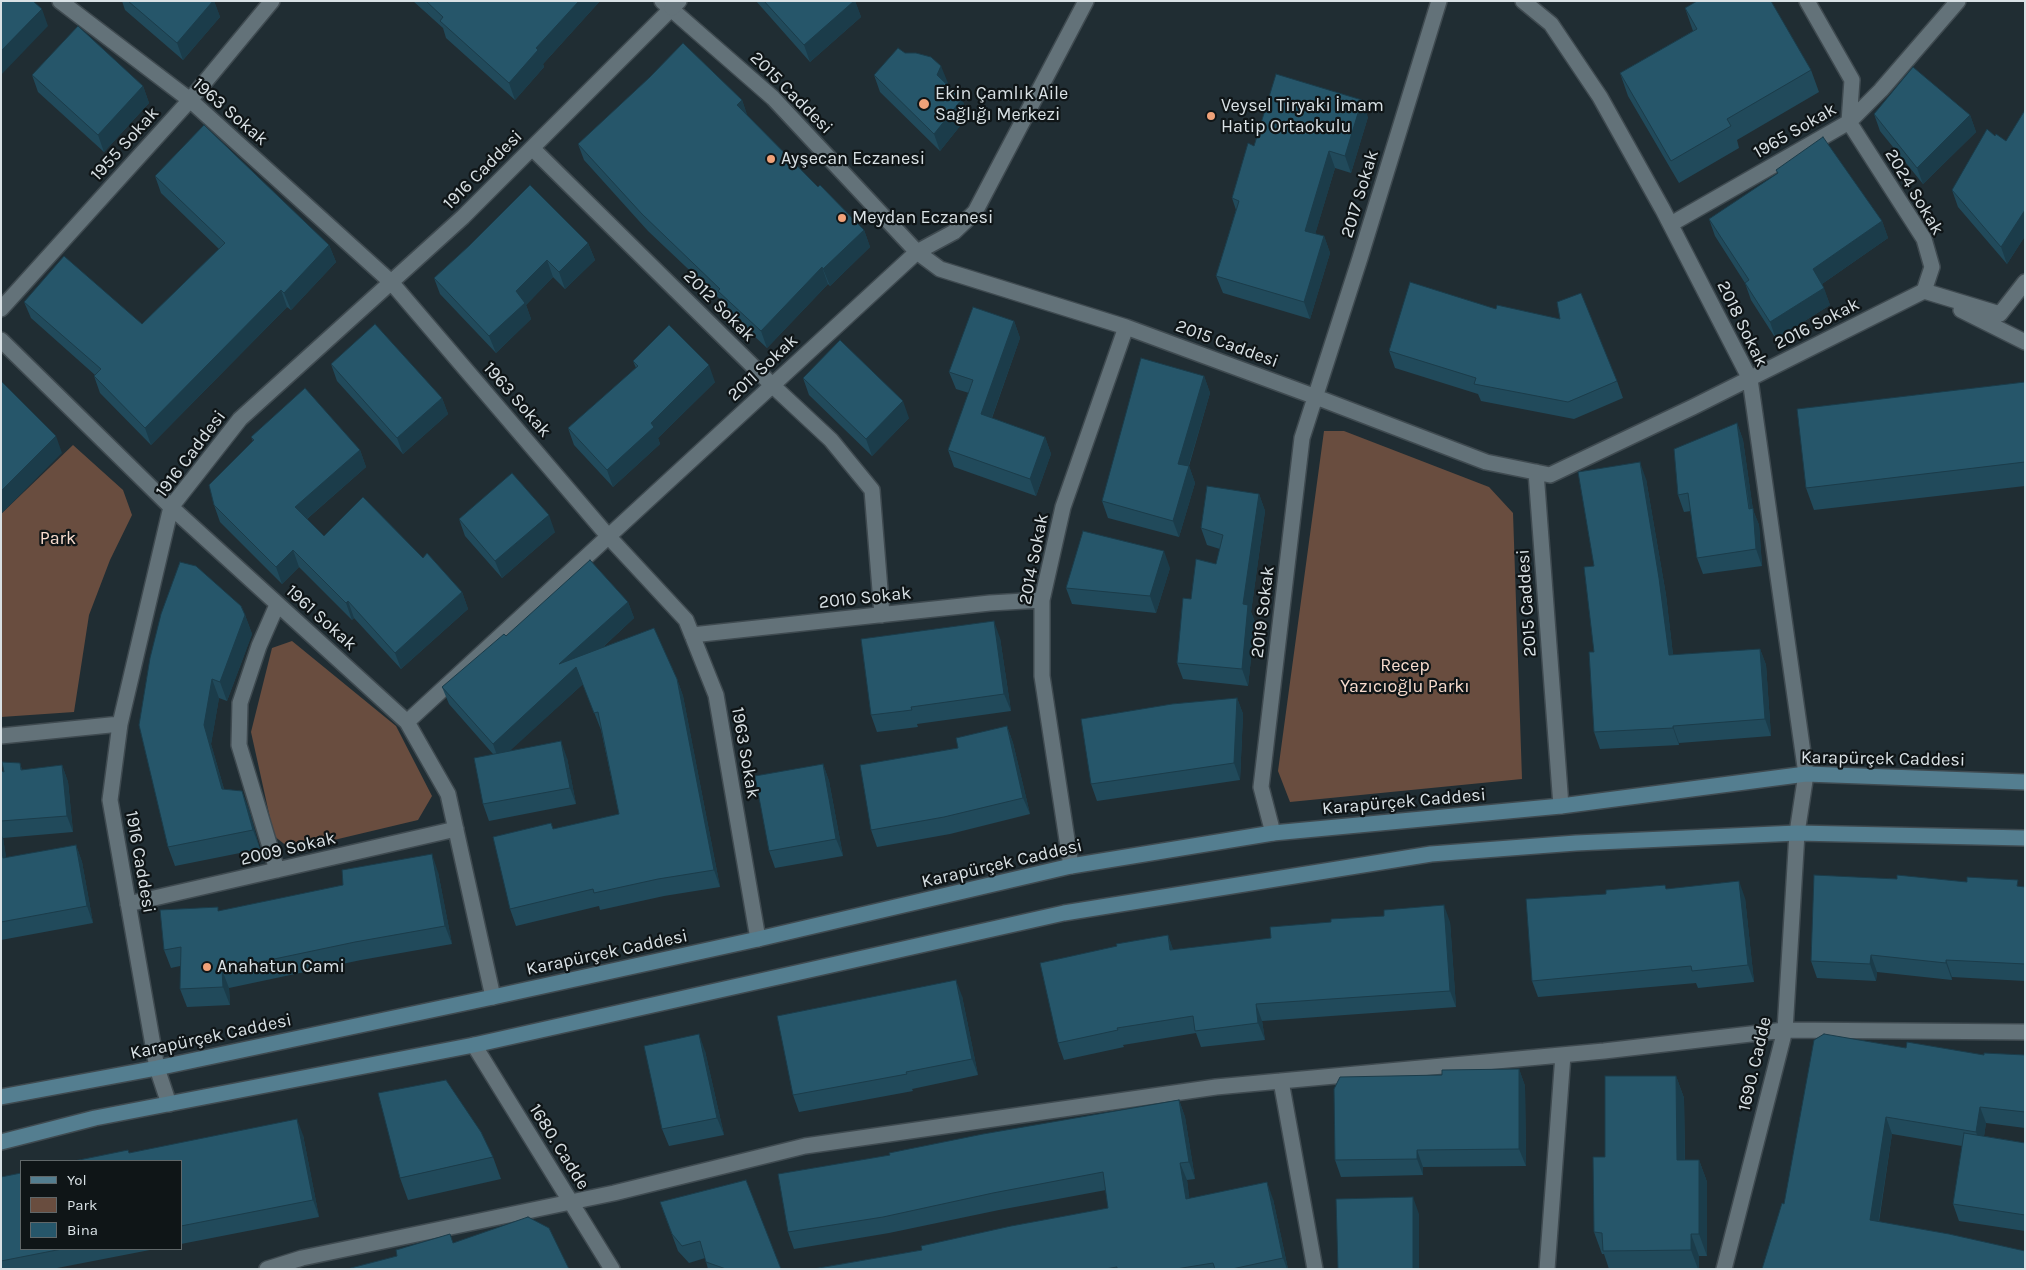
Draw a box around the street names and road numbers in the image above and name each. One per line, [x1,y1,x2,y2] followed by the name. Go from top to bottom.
[745,47,837,139] street label: 2015 Caddesi
[188,74,272,150] street label: 1963 Sokak
[1750,99,1840,163] street label: 1965 Sokak
[86,103,164,185] street label: 1955 Sokak
[439,126,527,214] street label: 1916 Caddesi
[1880,145,1948,239] street label: 2024 Sokak
[1336,147,1384,241] street label: 2017 Sokak
[679,266,759,346] street label: 2012 Sokak
[1712,277,1772,371] street label: 2018 Sokak
[1771,293,1863,355] street label: 2016 Sokak
[1173,315,1281,373] street label: 2015 Caddesi
[723,330,803,406] street label: 2011 Sokak
[479,358,555,442] street label: 1963 Sokak
[151,406,231,502] street label: 1916 Caddesi
[1015,512,1053,606] street label: 2014 Sokak
[1512,548,1542,658] street label: 2015 Caddesi
[1247,565,1279,659] street label: 2019 Sokak
[281,581,361,655] street label: 1961 Sokak
[818,582,912,614] street label: 2010 Sokak
[726,706,764,800] street label: 1963 Sokak
[1801,747,1965,771] street label: Karapürçek Caddesi
[1321,784,1487,820] street label: Karapürçek Caddesi
[120,809,160,915] street label: 1916 Caddesi
[238,828,338,870] street label: 2009 Sokak
[919,835,1085,893] street label: Karapürçek Caddesi
[524,925,690,981] street label: Karapürçek Caddesi
[128,1009,294,1065] street label: Karapürçek Caddesi
[1734,1015,1776,1113] street label: 1690. Cadde
[524,1100,594,1194] street label: 1680. Cadde

